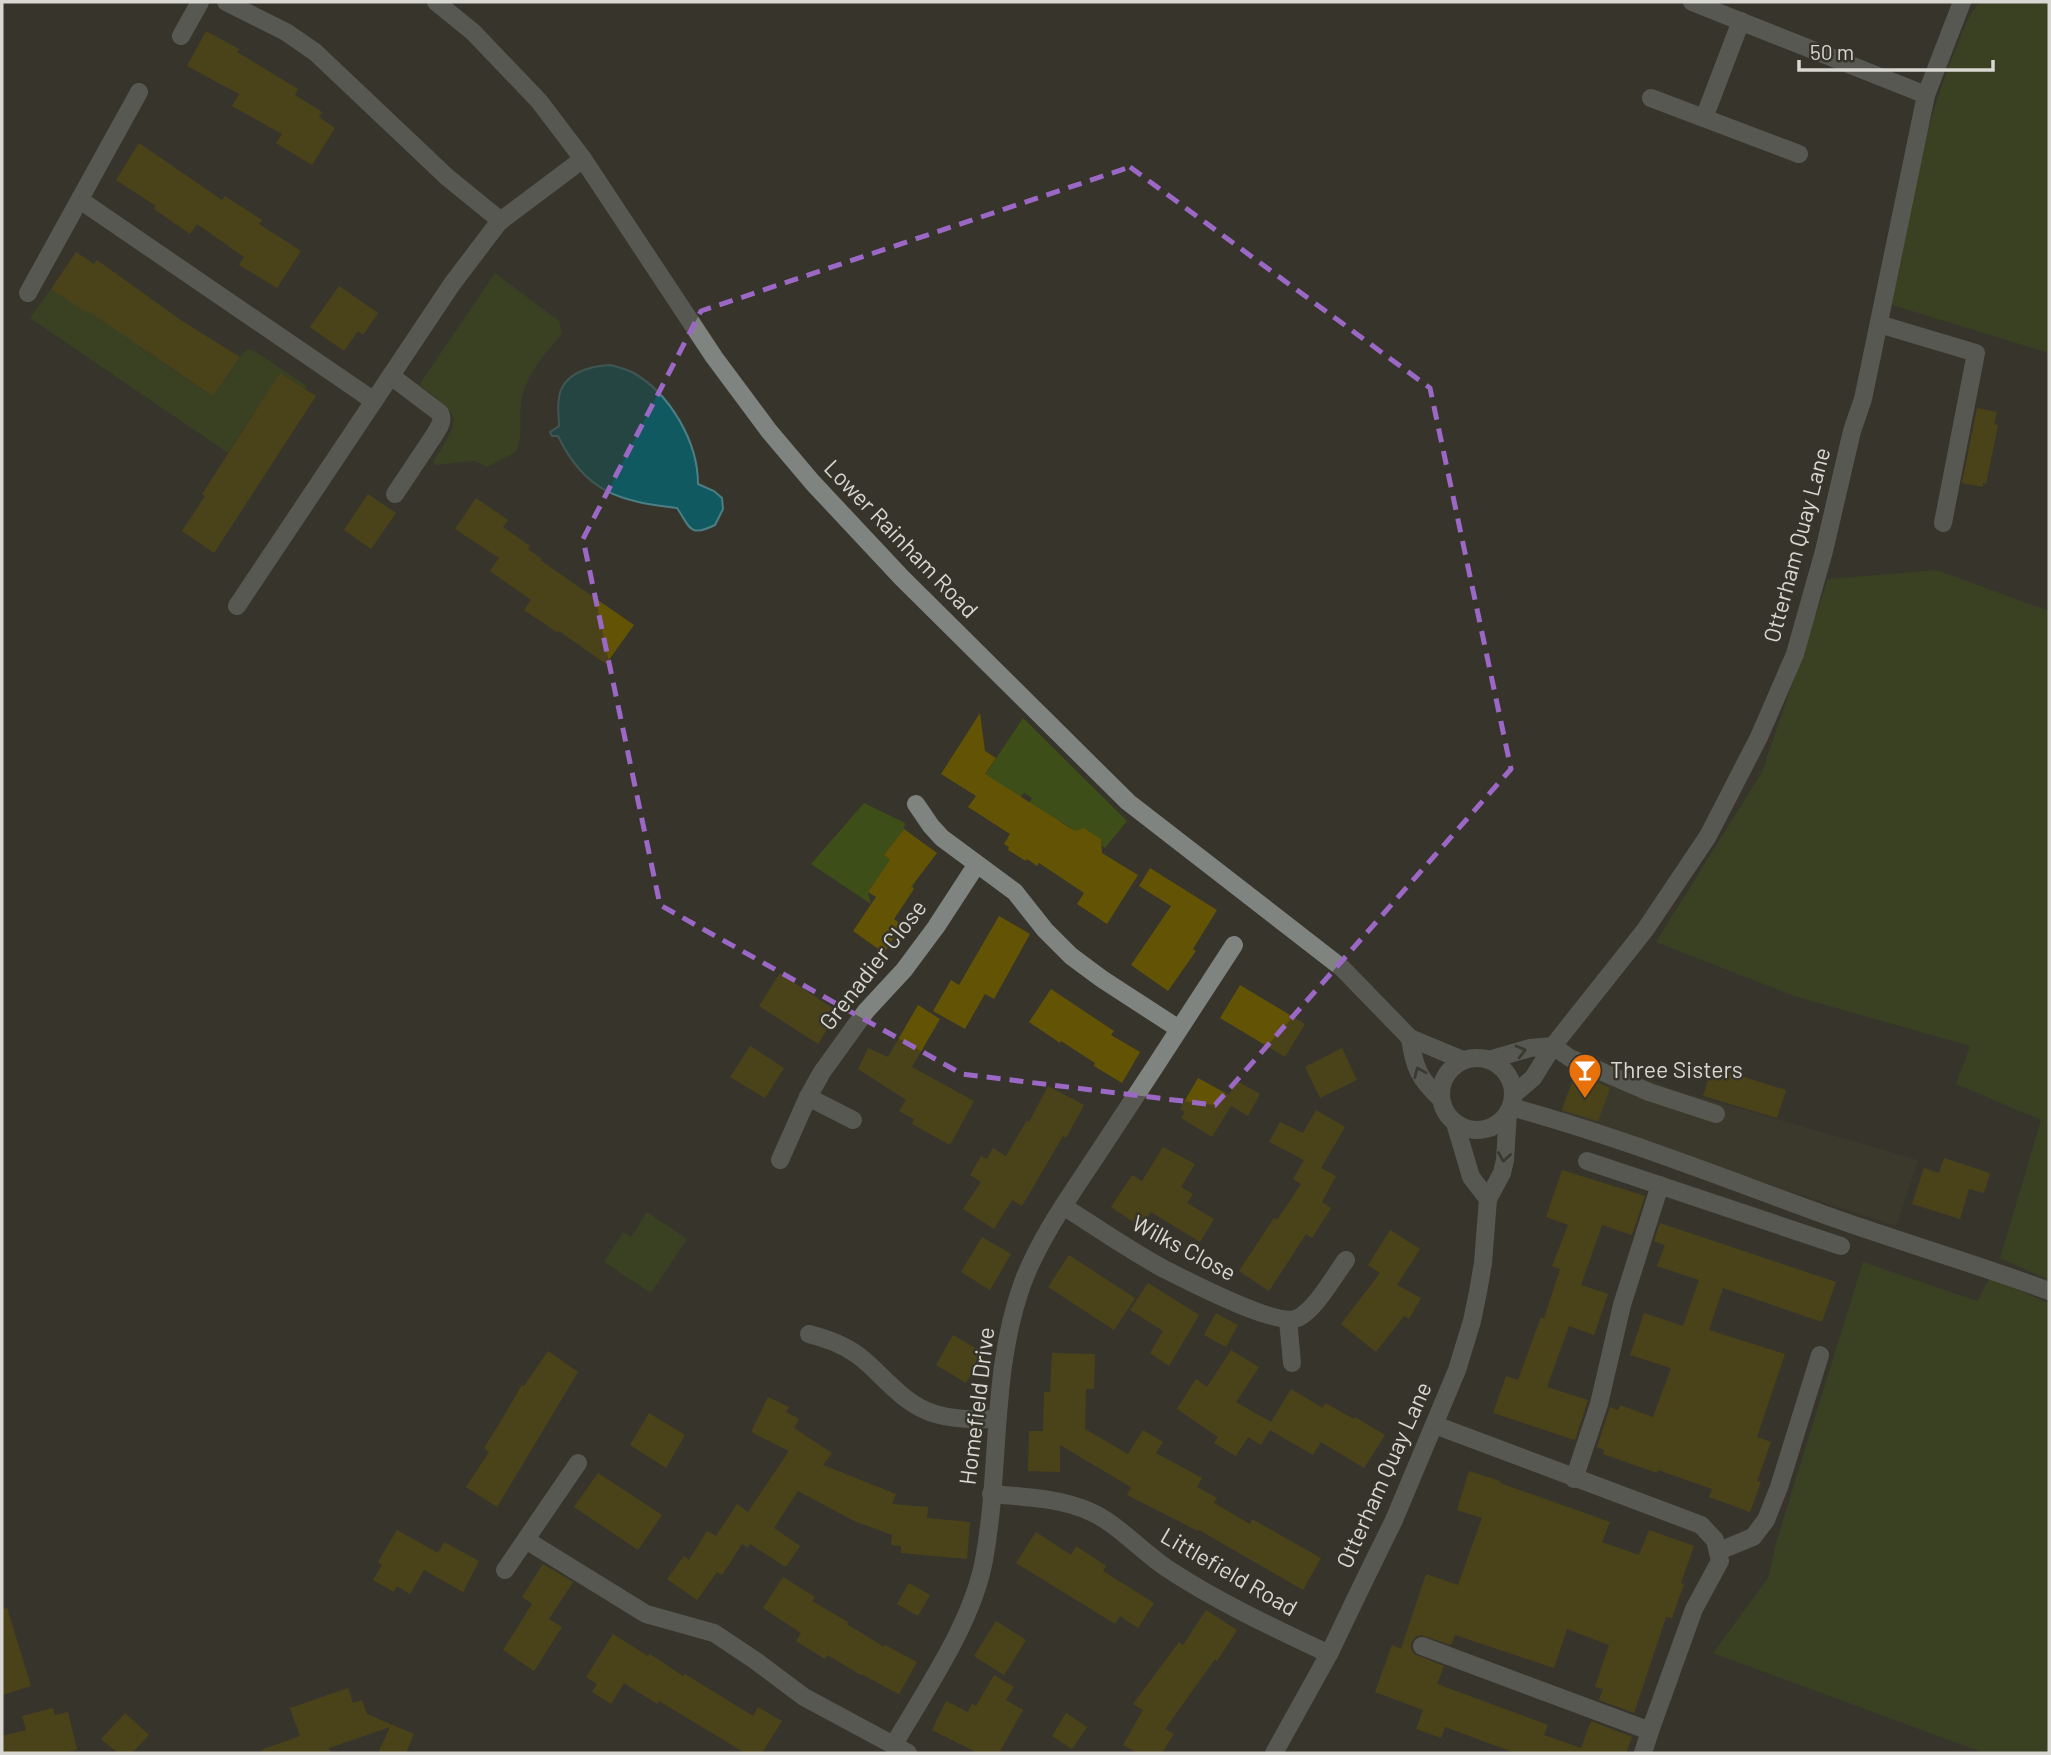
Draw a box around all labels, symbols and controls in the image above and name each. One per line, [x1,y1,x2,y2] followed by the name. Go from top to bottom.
[1799,28,1993,72] scale bar
[1810,39,1854,64] text: 50 m
[1757,444,1836,645] street label: Otterham Quay Lane
[819,453,984,623] street label: Lower Rainham Road
[813,894,932,1035] street label: Grenadier Close
[1515,1045,1527,1059] one-way arrow
[1566,1051,1604,1100] bar icon: Three Sisters
[1610,1055,1743,1083] place label: Three Sisters
[1414,1067,1428,1079] one-way arrow
[1497,1151,1512,1163] one-way arrow
[1128,1208,1241,1286] street label: Wilks Close
[952,1325,1000,1486] street label: Homefield Drive
[1329,1377,1437,1572] street label: Otterham Quay Lane
[1156,1521,1303,1621] street label: Littlefield Road

